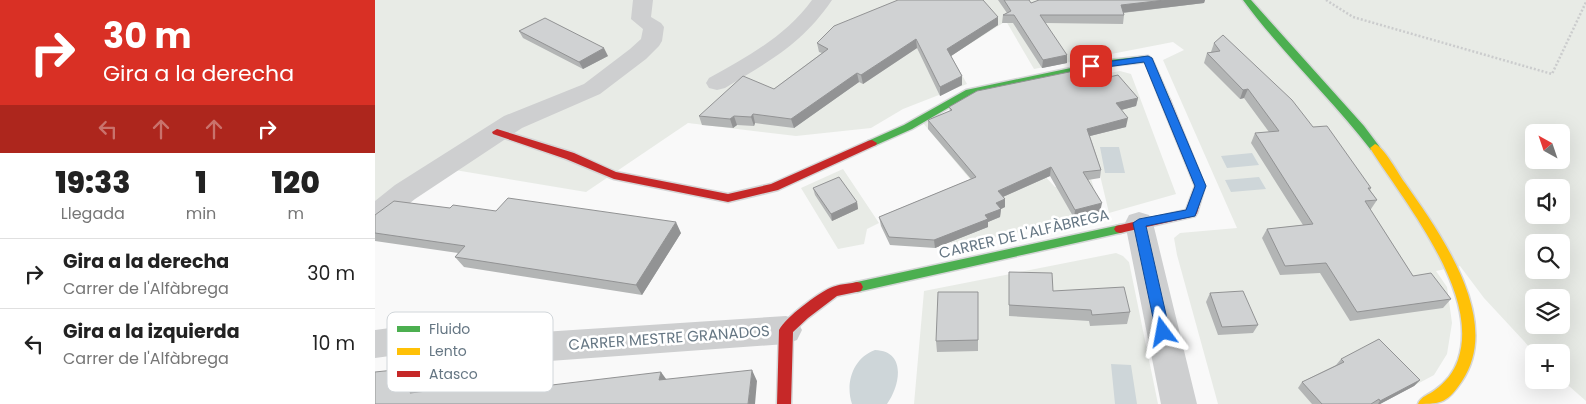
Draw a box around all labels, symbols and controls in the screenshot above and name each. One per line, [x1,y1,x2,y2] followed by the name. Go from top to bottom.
[103,11,191,60] text: 30 m
[20,20,85,85] icon: right
[1070,45,1112,87] pin
[1077,52,1105,80] icon: arrive
[103,58,294,89] text: Gira a la derecha
[94,115,122,143] icon: left
[147,115,175,143] icon: ahead
[200,115,228,143] icon: ahead
[253,115,281,143] icon: right
[1525,124,1570,169] north arrow
[1525,124,1570,389] map controls
[55,161,131,204] text: 19:33
[195,161,207,204] text: 1
[271,161,320,204] text: 120
[1525,179,1570,224] button: sound
[61,202,125,225] text: Llegada
[186,202,216,225] text: min
[287,202,304,225] text: m
[937,204,1111,263] street label: CARRER DE L'ALFÀBREGA
[1525,234,1570,279] button: search
[63,248,229,275] text: Gira a la derecha
[20,260,48,288] icon: right
[307,260,355,287] text: 30 m
[63,277,229,300] text: Carrer de l'Alfàbrega
[1525,289,1570,334] button: layers
[1136,305,1188,357] position arrow
[387,312,553,392] legend
[63,318,240,345] text: Gira a la izquierda
[429,319,470,339] text: Fluido
[568,320,770,355] street label: CARRER MESTRE GRANADOS
[20,330,48,358] icon: left
[312,330,355,357] text: 10 m
[429,341,467,361] text: Lento
[1525,344,1570,389] button: +
[63,347,229,370] text: Carrer de l'Alfàbrega
[429,364,478,384] text: Atasco

